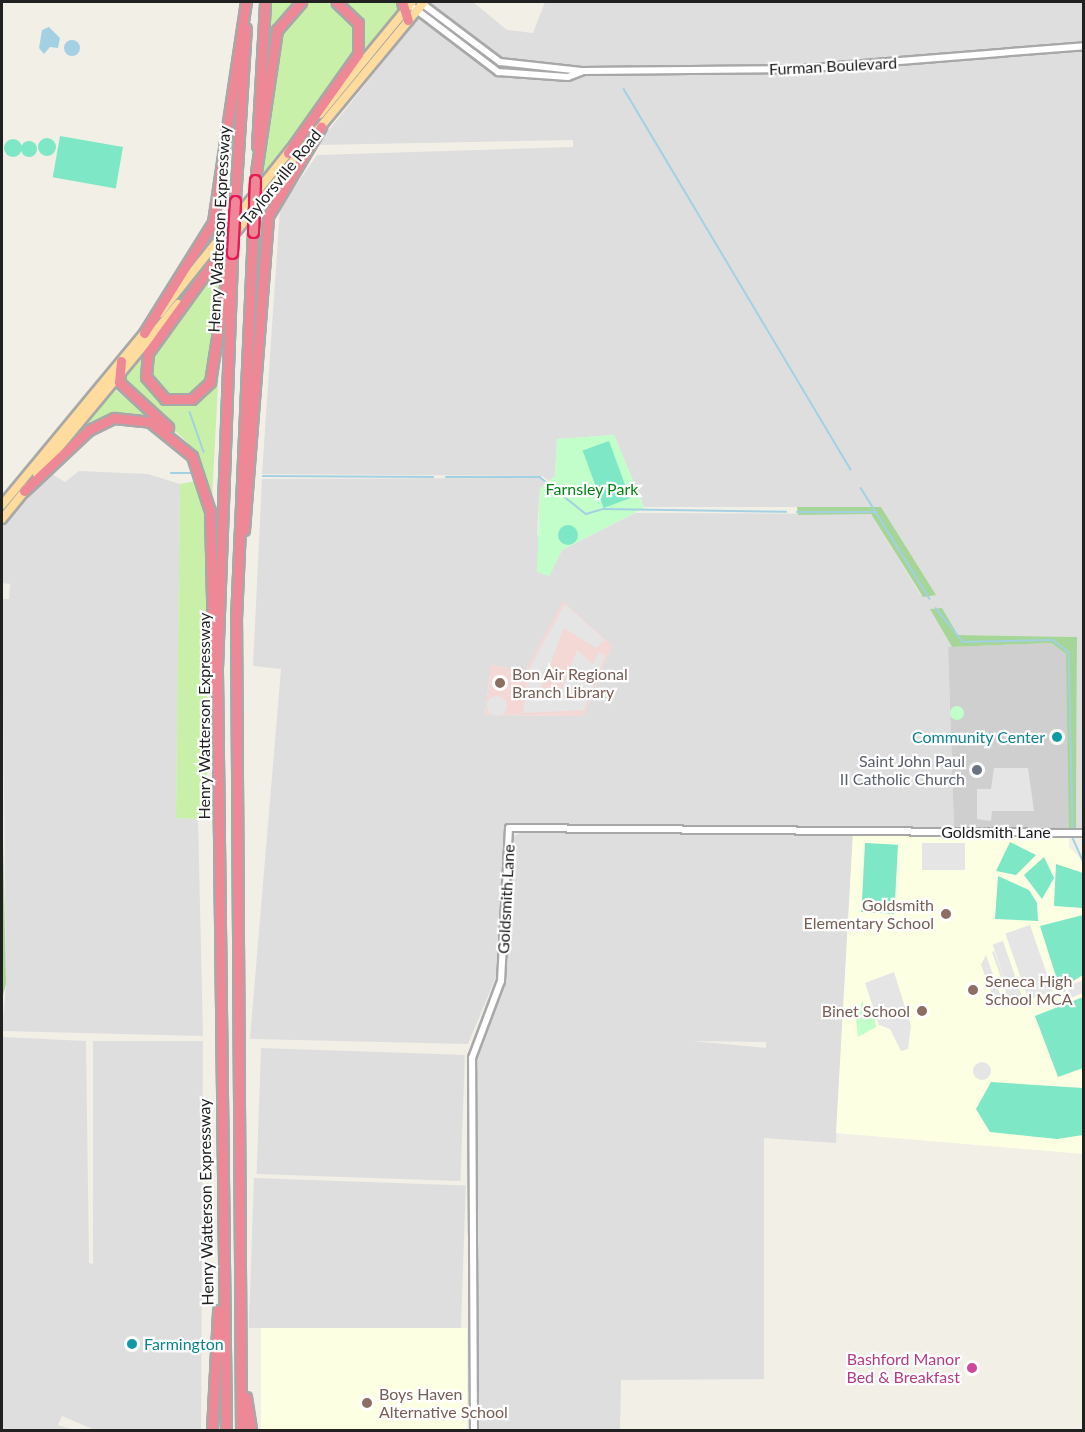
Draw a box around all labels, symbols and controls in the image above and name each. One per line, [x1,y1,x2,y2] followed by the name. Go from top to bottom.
[769,53,897,79] street label: Furman Boulevard
[204,125,234,333] street label: Henry Watterson Expressway
[237,126,325,228] street label: Taylorsville Road
[545,479,639,499] park label: Farnsley Park
[194,612,214,820] street label: Henry Watterson Expressway
[512,664,629,702] place label: Bon Air Regional Branch Library
[493,676,507,690] marker: Bon Air Regional Branch Library
[912,727,1045,747] place label: Community Center
[1050,730,1064,744] marker: Community Center
[840,751,965,789] place label: Saint John Paul II Catholic Church
[970,763,984,777] marker: Saint John Paul II Catholic Church
[941,822,1051,842] street label: Goldsmith Lane
[494,844,518,954] street label: Goldsmith Lane
[803,895,934,933] place label: Goldsmith Elementary School
[939,907,953,921] marker: Goldsmith Elementary School
[985,971,1073,1009] place label: Seneca High School MCA
[966,983,980,997] marker: Seneca High School MCA
[822,1001,910,1021] place label: Binet School
[915,1004,929,1018] marker: Binet School
[195,1098,217,1306] street label: Henry Watterson Expressway
[144,1334,224,1354] place label: Farmington
[125,1337,139,1351] marker: Farmington
[846,1349,960,1387] place label: Bashford Manor Bed & Breakfast
[965,1361,979,1375] marker: Bashford Manor Bed & Breakfast
[379,1384,508,1422] place label: Boys Haven Alternative School
[360,1396,374,1410] marker: Boys Haven Alternative School

